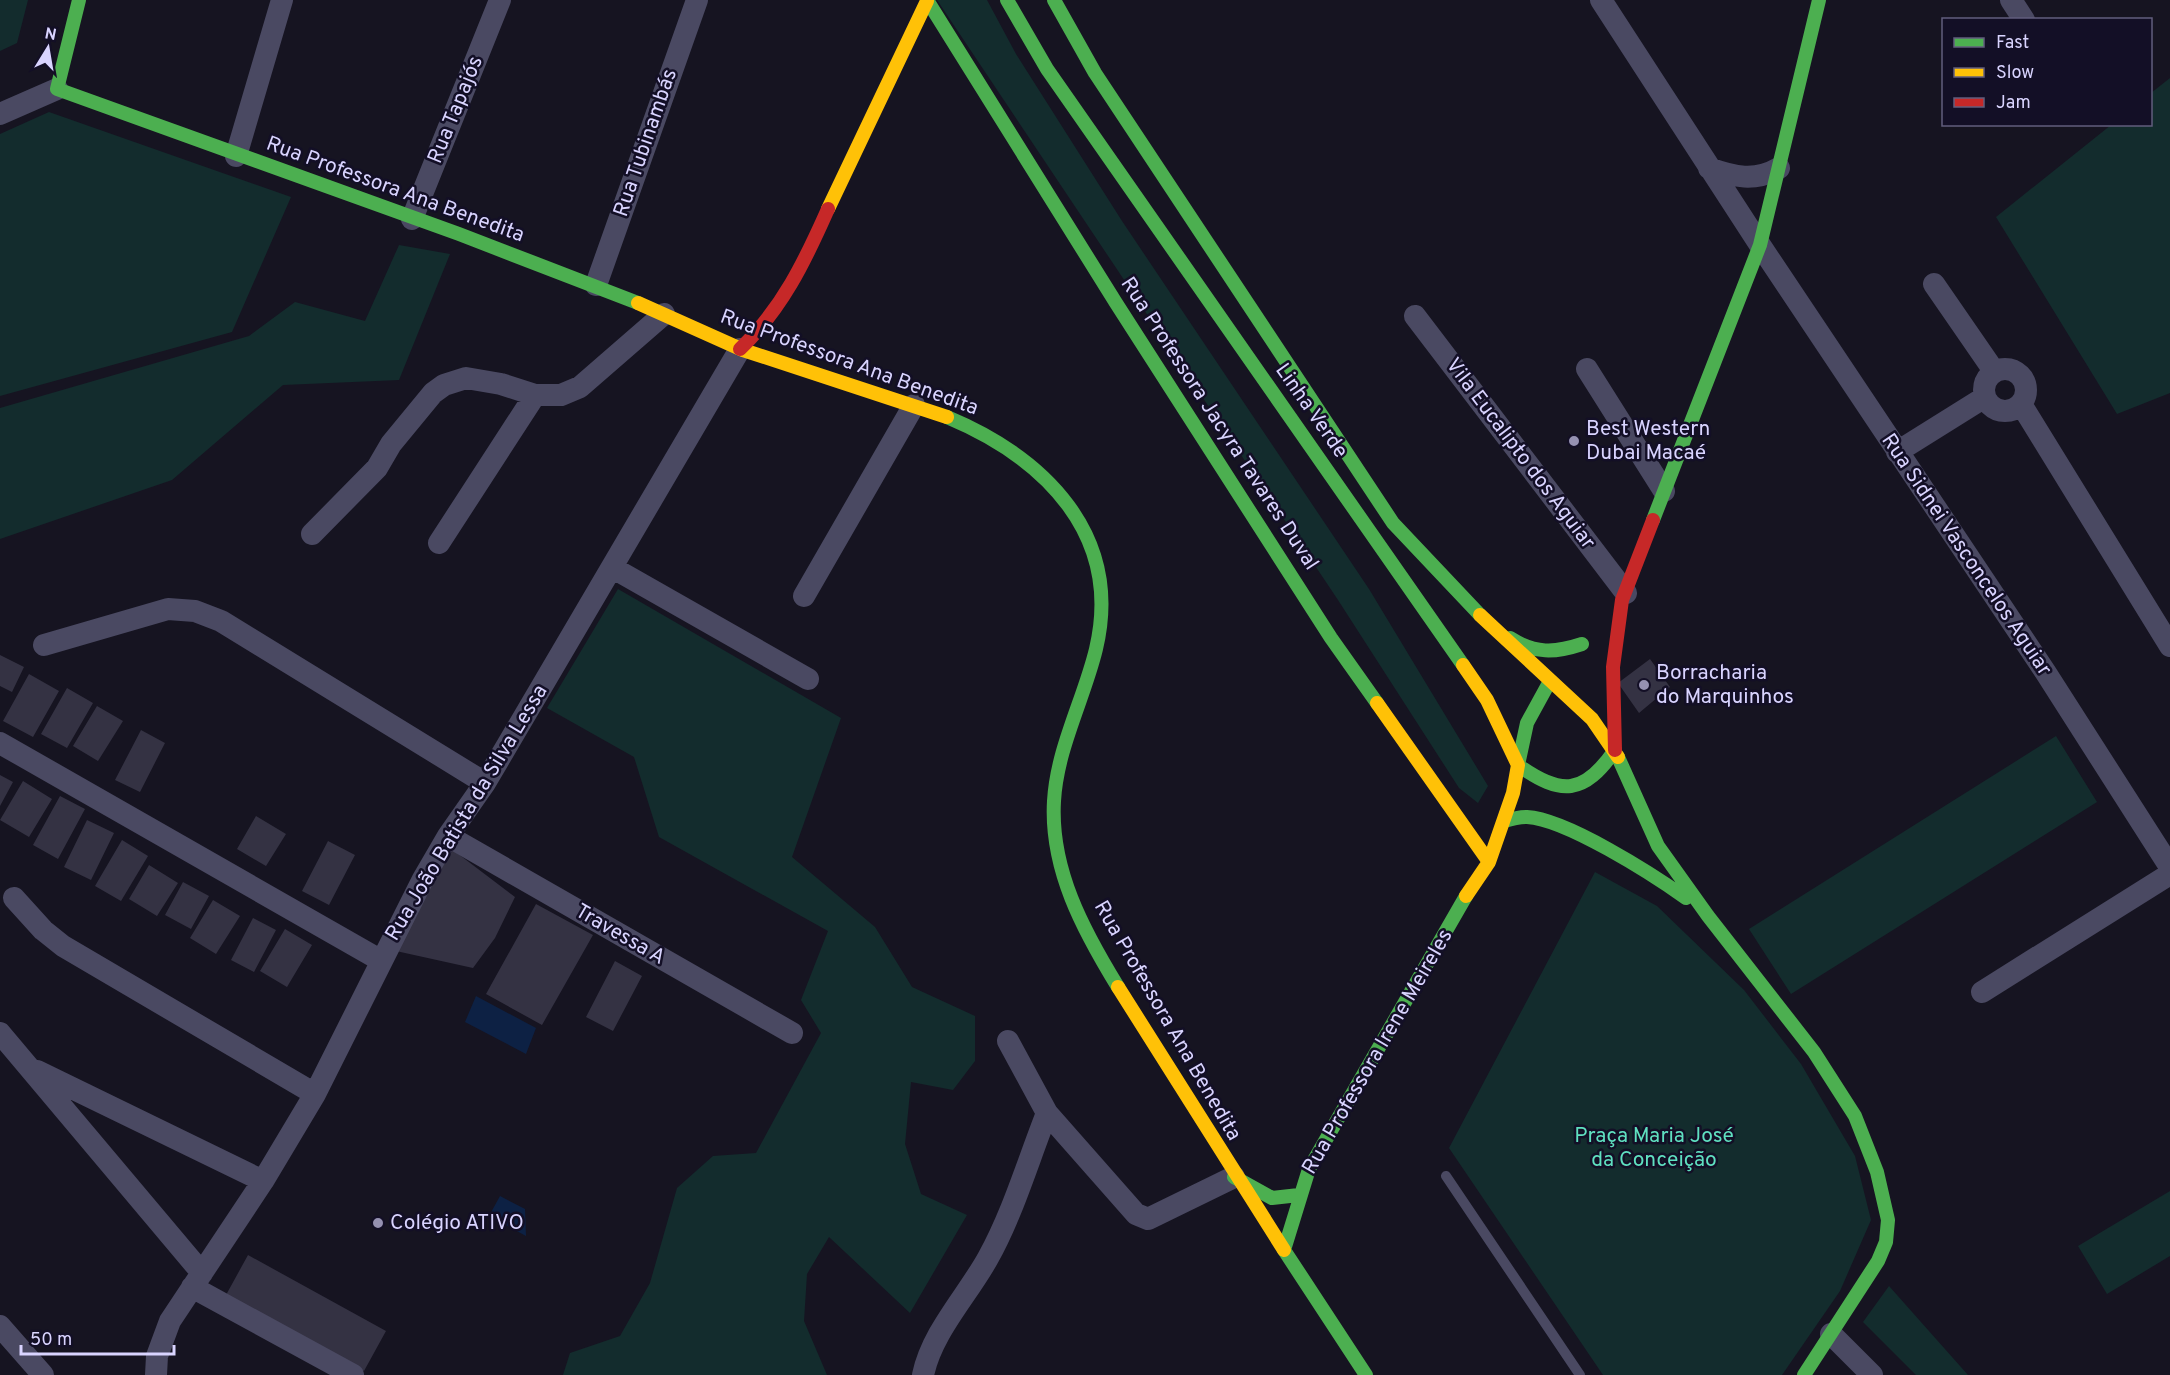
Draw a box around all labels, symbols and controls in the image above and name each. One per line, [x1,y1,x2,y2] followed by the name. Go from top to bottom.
[18,18,78,78] north arrow
[1942,18,2152,126] legend
[43,24,58,46] text: N
[1996,32,2029,55] text: Fast
[422,52,490,168] street label: Rua Tapajós
[1996,62,2034,85] text: Slow
[608,65,684,221] street label: Rua Tubinambás
[1996,92,2031,115] text: Jam
[262,131,528,249] street label: Rua Professora Ana Benedita
[1114,272,1324,576] street label: Rua Professora Jacyra Tavares Duval
[716,304,982,422] street label: Rua Professora Ana Benedita
[1439,353,1601,555] street label: Vila Eucalipto dos Aguiar
[1268,358,1354,464] street label: Linha Verde
[1586,416,1710,467] place label: Best Western Dubai Macaé
[1875,429,2057,681] street label: Rua Sidnei Vasconcelos Aguiar
[1567,434,1581,448] marker: Best Western Dubai Macaé
[1656,660,1794,711] place label: Borracharia do Marquinhos
[1637,678,1651,692] marker: Borracharia do Marquinhos
[380,680,554,946] street label: Rua João Batista da Silva Lessa
[1087,896,1247,1146] street label: Rua Professora Ana Benedita
[570,898,670,972] street label: Travessa A
[1297,925,1459,1179] street label: Rua Professora Irene Meireles
[1574,1123,1734,1174] park label: Praça Maria José da Conceição
[390,1210,524,1237] place label: Colégio ATIVO
[371,1216,385,1230] marker: Colégio ATIVO
[21,1318,174,1356] scale bar
[30,1329,72,1352] text: 50 m

